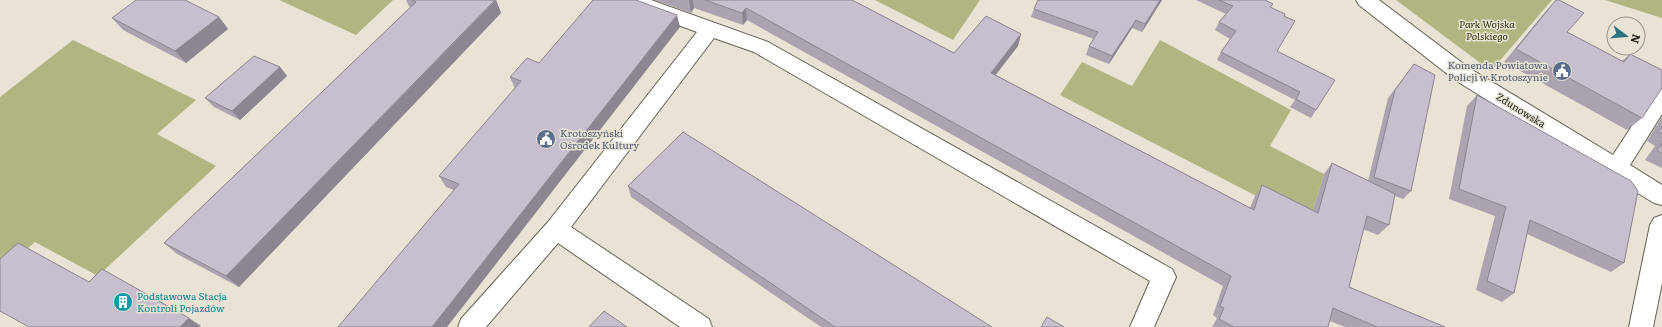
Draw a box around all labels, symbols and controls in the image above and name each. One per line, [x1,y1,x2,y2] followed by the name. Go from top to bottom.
[1459,16,1515,43] park label: Park Wojska Polskiego
[1606,16,1646,56] north arrow
[1628,32,1646,46] text: N
[1448,57,1549,84] place label: Komenda Powiatowa Policji w Krotoszynie
[1551,60,1573,82] public building icon: Komenda Powiatowa Policji w Krotoszynie
[1494,88,1549,131] street label: Zdunowska
[560,125,639,152] place label: Krotoszyński Ośrodek Kultury
[535,128,557,150] public building icon: Krotoszyński Ośrodek Kultury
[137,288,228,315] place label: Podstawowa Stacja Kontroli Pojazdów
[112,291,134,313] building icon: Podstawowa Stacja Kontroli Pojazdów

